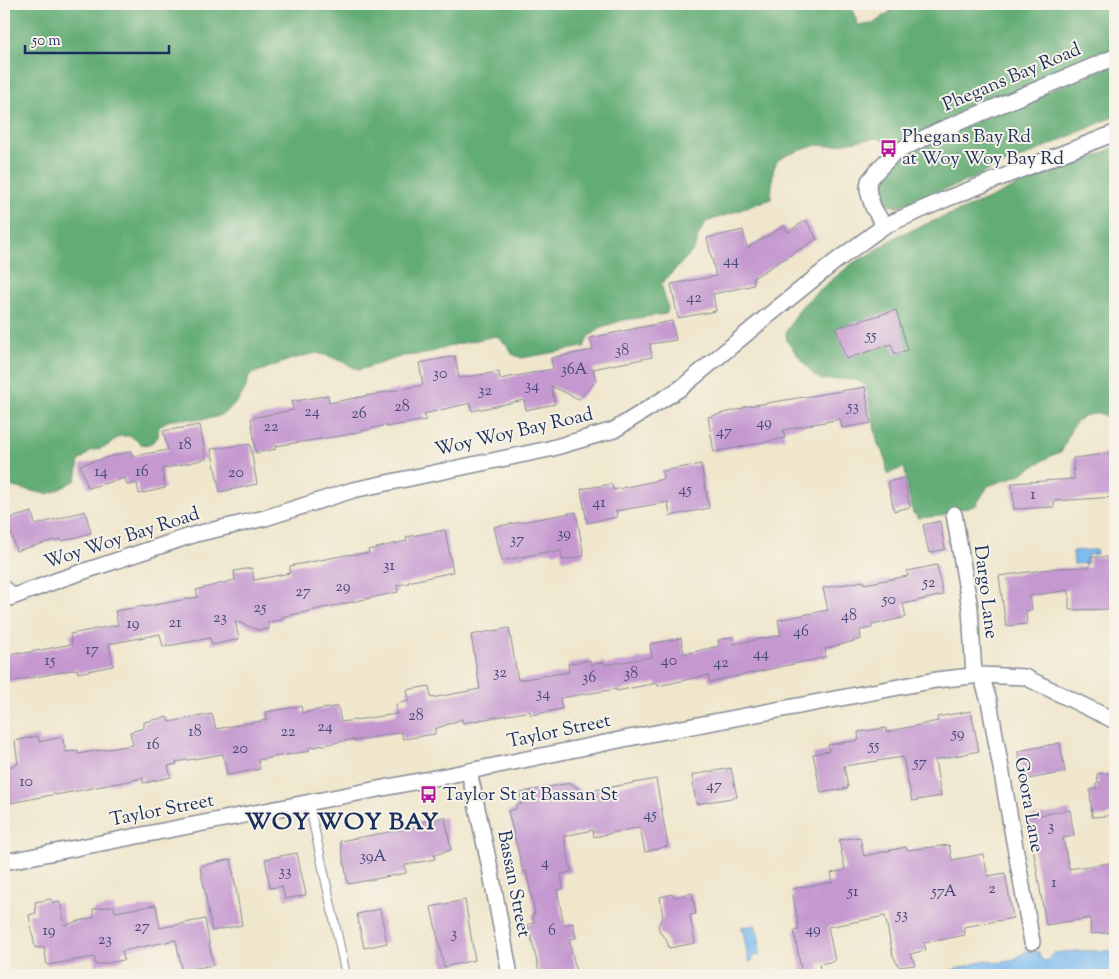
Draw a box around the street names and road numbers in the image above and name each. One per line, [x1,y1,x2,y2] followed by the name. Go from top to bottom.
[939,37,1086,119] street label: Phegans Bay Road
[432,402,596,464] street label: Woy Woy Bay Road
[41,501,203,577] street label: Woy Woy Bay Road
[966,544,1004,641] street label: Dargo Lane
[505,708,614,756] street label: Taylor Street
[1006,755,1050,855] street label: Goora Lane
[108,788,217,834] street label: Taylor Street
[489,828,537,940] street label: Bassan Street

